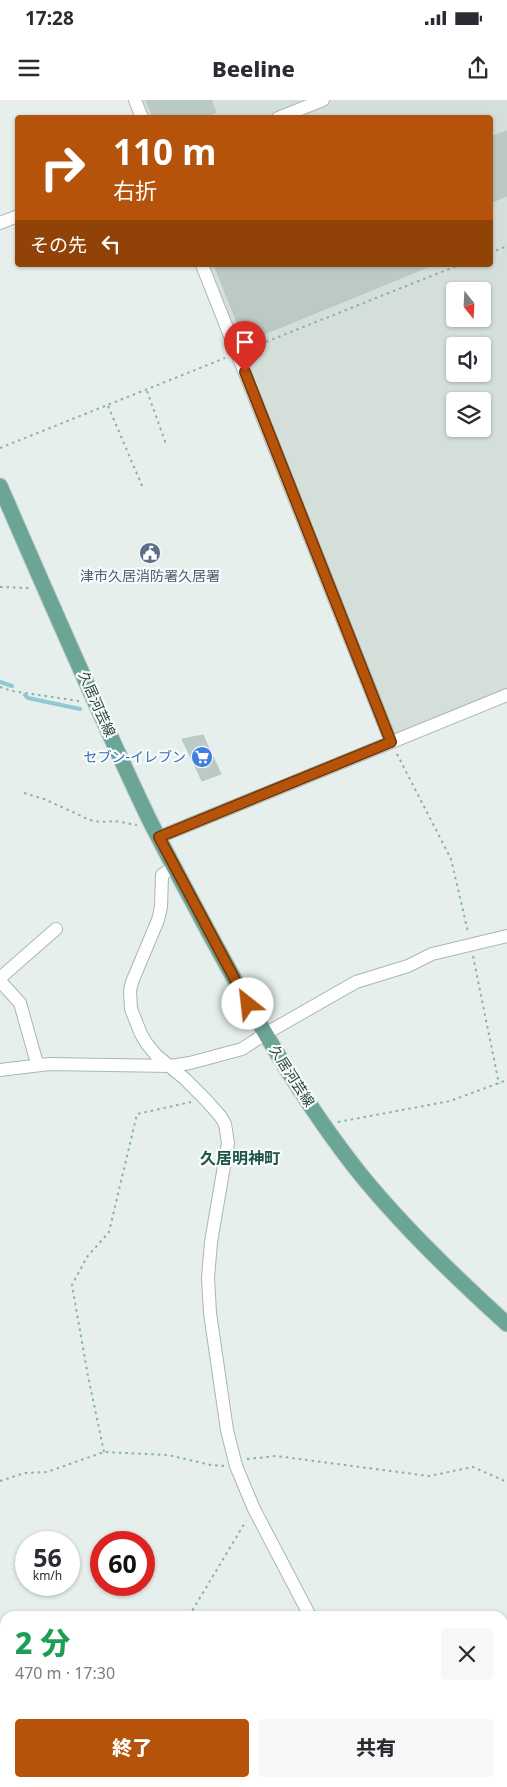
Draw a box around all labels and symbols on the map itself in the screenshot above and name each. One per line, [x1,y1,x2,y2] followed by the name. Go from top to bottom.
[446,282,491,328] north arrow
[224,321,266,372] pin
[138,541,162,565] public building icon: 津市久居消防署久居署
[80,566,220,585] place label: 津市久居消防署久居署
[75,668,120,740] street label: 久居河芸線
[190,745,214,769] supermarket icon: セブン-イレブン
[83,747,186,766] place label: セブン-イレブン
[221,977,273,1029] position arrow
[265,1041,319,1110] street label: 久居河芸線
[200,1147,280,1169] district label: 久居明神町
[90,1531,155,1596] speed limit sign: 60

